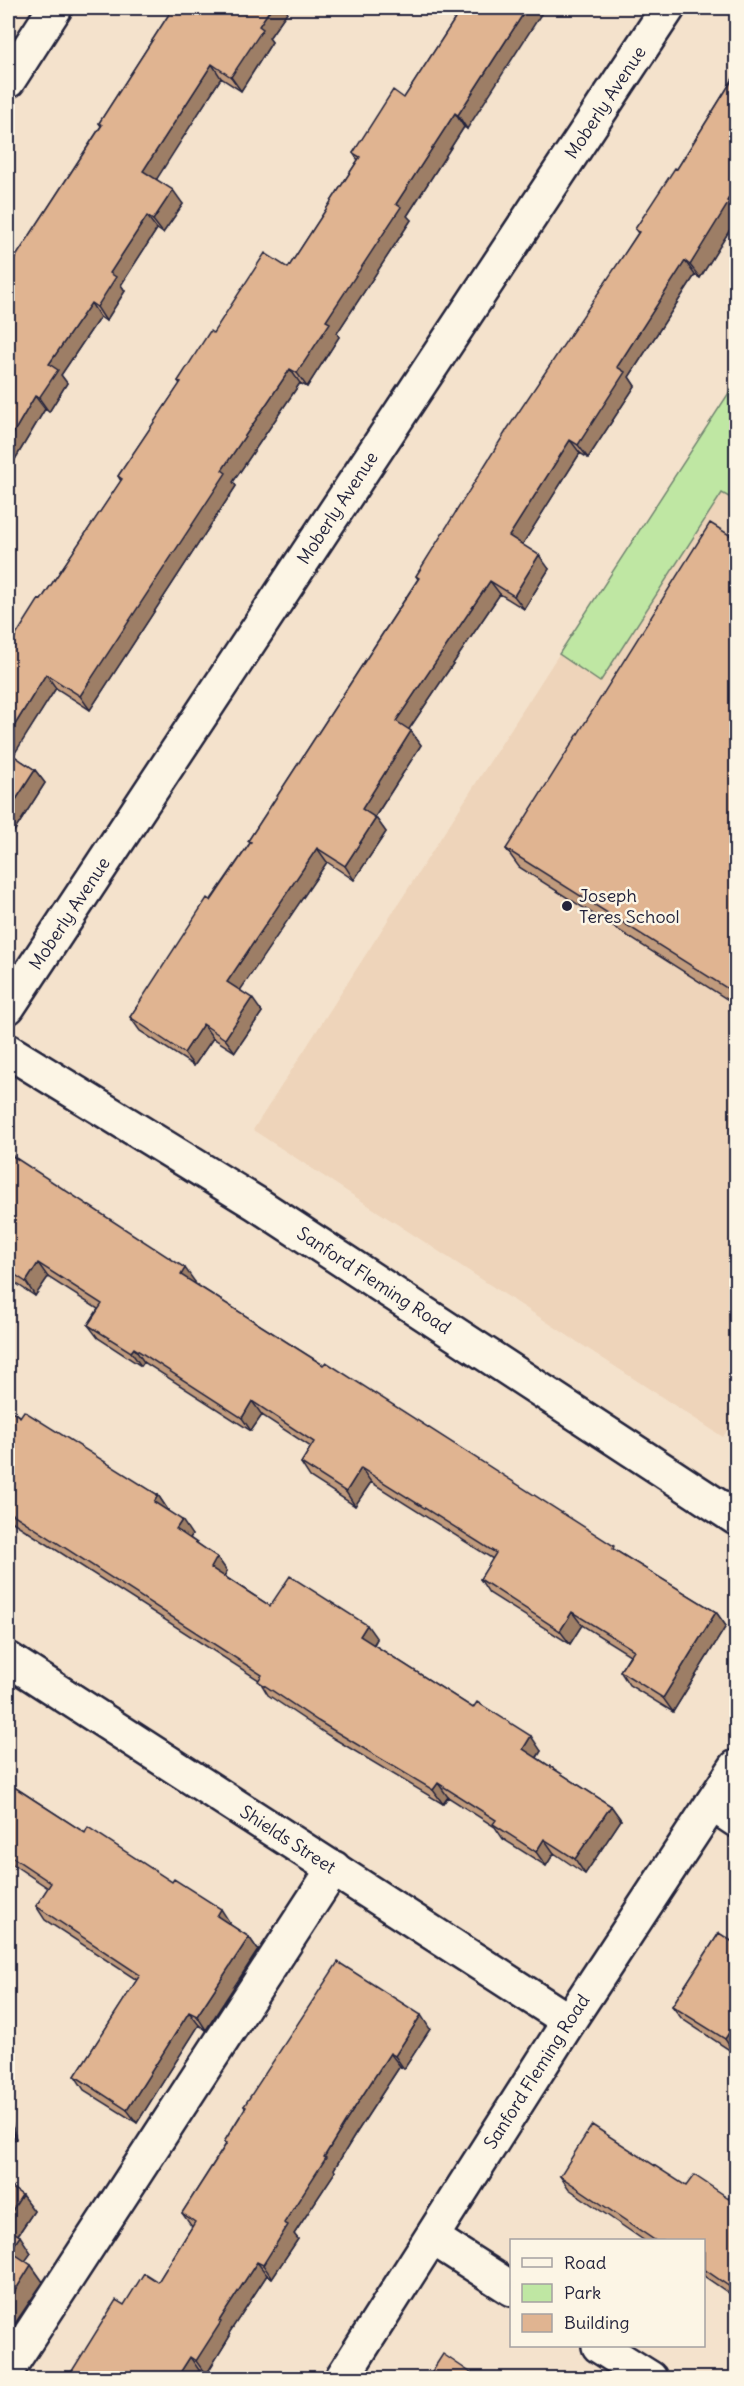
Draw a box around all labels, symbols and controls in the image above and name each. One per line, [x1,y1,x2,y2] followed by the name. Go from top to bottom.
[560,41,651,163] street label: Moberly Avenue
[292,447,383,569] street label: Moberly Avenue
[24,852,115,974] street label: Moberly Avenue
[579,884,680,928] place label: Joseph Teres School
[560,899,574,913] marker: Joseph Teres School
[293,1221,456,1339] street label: Sanford Fleming Road
[236,1800,340,1878] street label: Shields Street
[479,1989,595,2153] street label: Sanford Fleming Road
[510,2239,705,2347] legend
[564,2251,607,2274] text: Road
[564,2281,601,2304] text: Park
[564,2311,629,2334] text: Building

